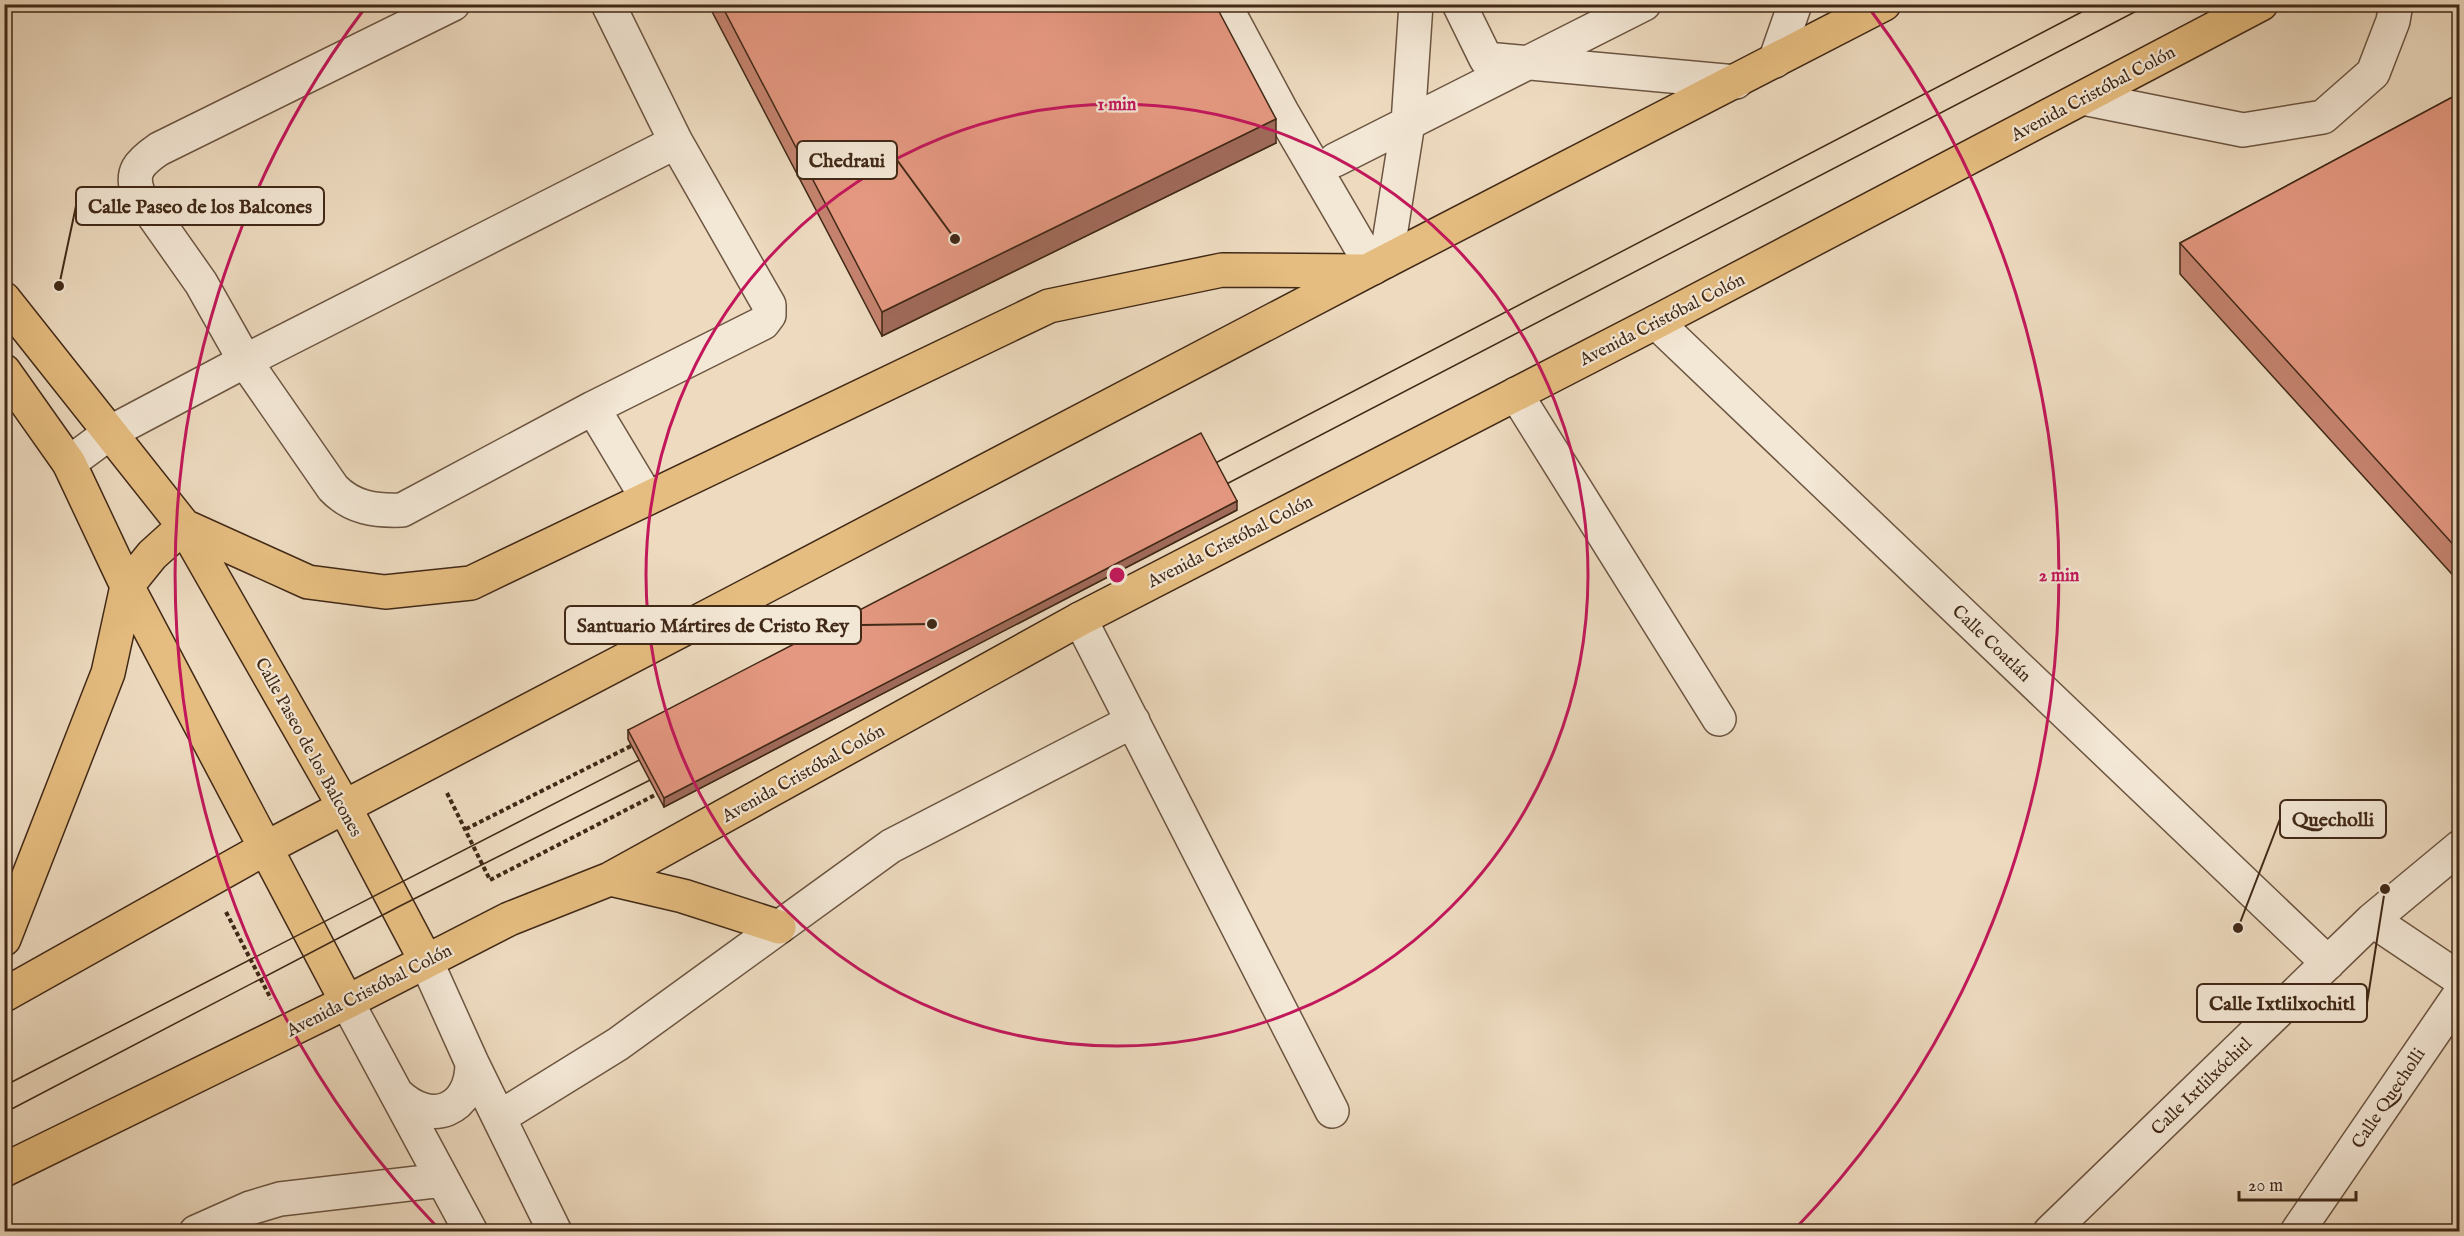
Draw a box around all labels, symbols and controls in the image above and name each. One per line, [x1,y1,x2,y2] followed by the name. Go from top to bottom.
[2007,41,2180,148] street label: Avenida Cristóbal Colón
[1098,94,1137,117] text: 1 min
[797,141,897,179] callout: Chedraui
[809,149,886,174] text: Chedraui
[76,187,324,225] callout: Calle Paseo de los Balcones
[88,195,312,220] text: Calle Paseo de los Balcones
[1575,268,1750,373] street label: Avenida Cristóbal Colón
[1143,490,1318,595] street label: Avenida Cristóbal Colón
[1107,565,1127,585] centre of rings
[2039,565,2080,588] text: 2 min
[1946,601,2036,688] street label: Calle Coatlán
[565,606,861,644] callout: Santuario Mártires de Cristo Rey
[577,614,850,639] text: Santuario Mártires de Cristo Rey
[249,654,367,841] street label: Calle Paseo de los Balcones
[717,720,890,829] street label: Avenida Cristóbal Colón
[2280,800,2386,838] callout: Quecholli
[2292,808,2375,833] text: Quecholli
[282,939,457,1044] street label: Avenida Cristóbal Colón
[2197,984,2367,1022] callout: Calle Ixtlilxochitl
[2209,992,2356,1017] text: Calle Ixtlilxochitl
[2147,1033,2257,1141] street label: Calle Ixtlilxóchitl
[2347,1044,2431,1154] street label: Calle Quecholli
[2239,1164,2356,1202] scale bar
[2248,1175,2283,1198] text: 20 m

